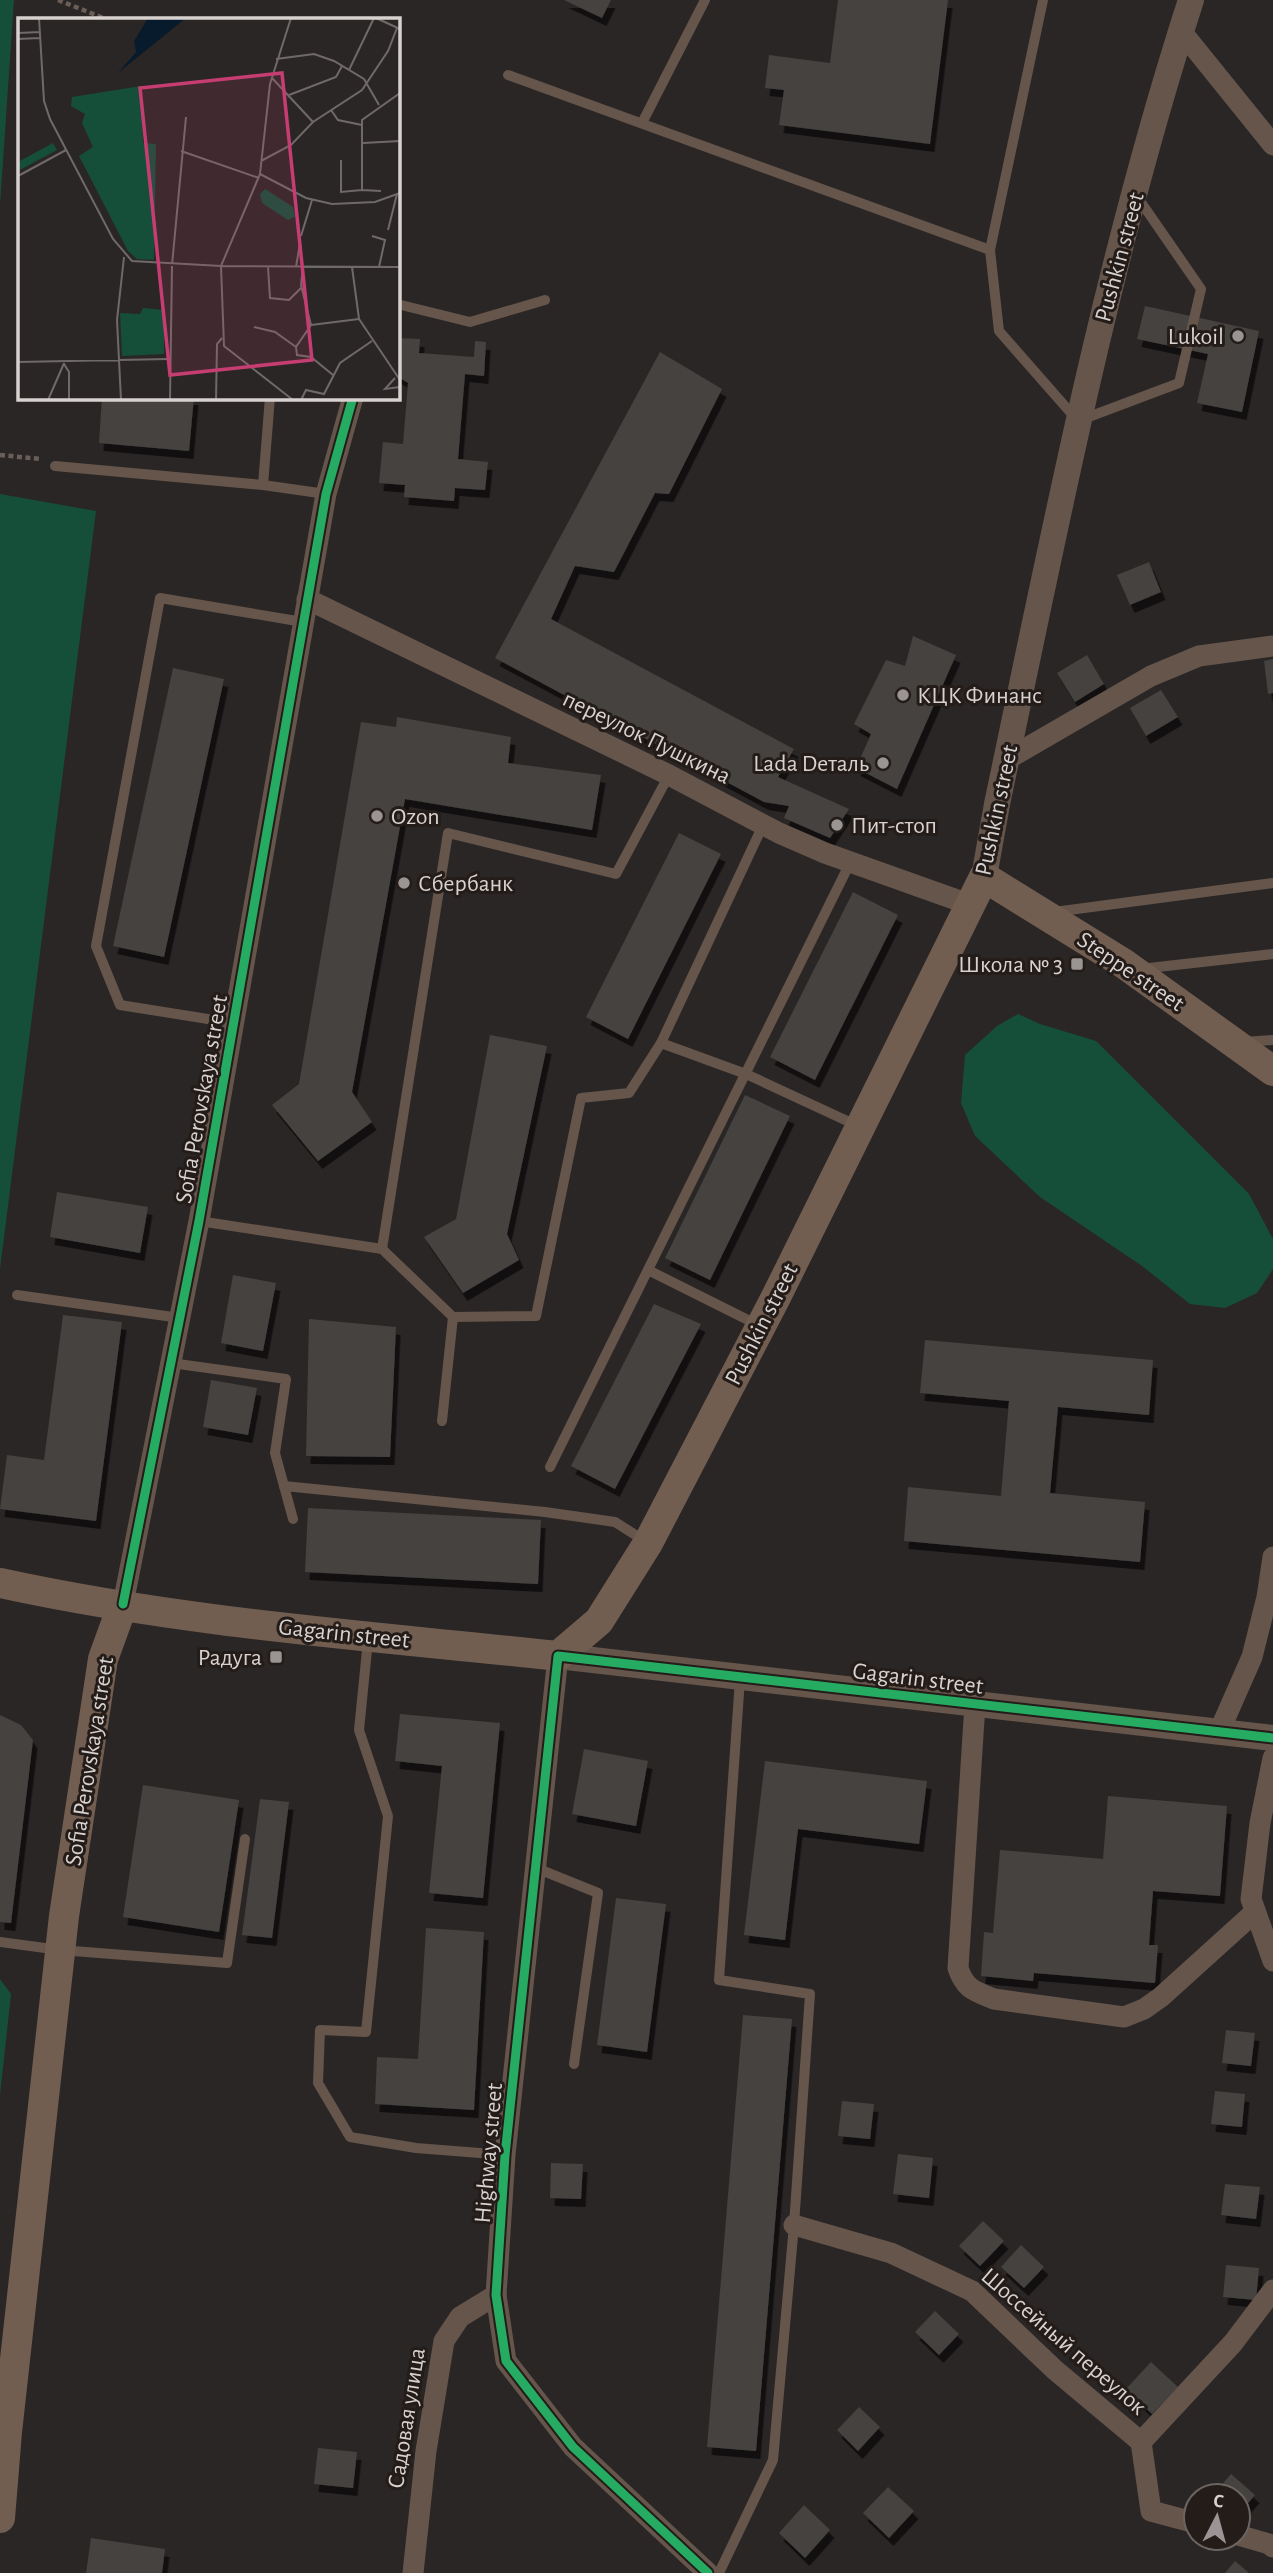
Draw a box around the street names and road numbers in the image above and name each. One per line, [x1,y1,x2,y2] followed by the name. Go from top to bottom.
[1091,190,1149,325] street label: Pushkin street
[559,687,734,789] street label: переулок Пушкина
[971,742,1023,878] street label: Pushkin street
[1073,927,1189,1016] street label: Steppe street
[172,993,232,1205] street label: Sofia Perovskaya street
[721,1259,803,1389] street label: Pushkin street
[277,1615,411,1653] street label: Gagarin street
[62,1655,118,1867] street label: Sofia Perovskaya street
[851,1659,985,1699] street label: Gagarin street
[471,2082,507,2224] street label: Highway street
[976,2264,1151,2420] street label: Шоссейный переулок
[384,2346,430,2490] street label: Садовая улица

